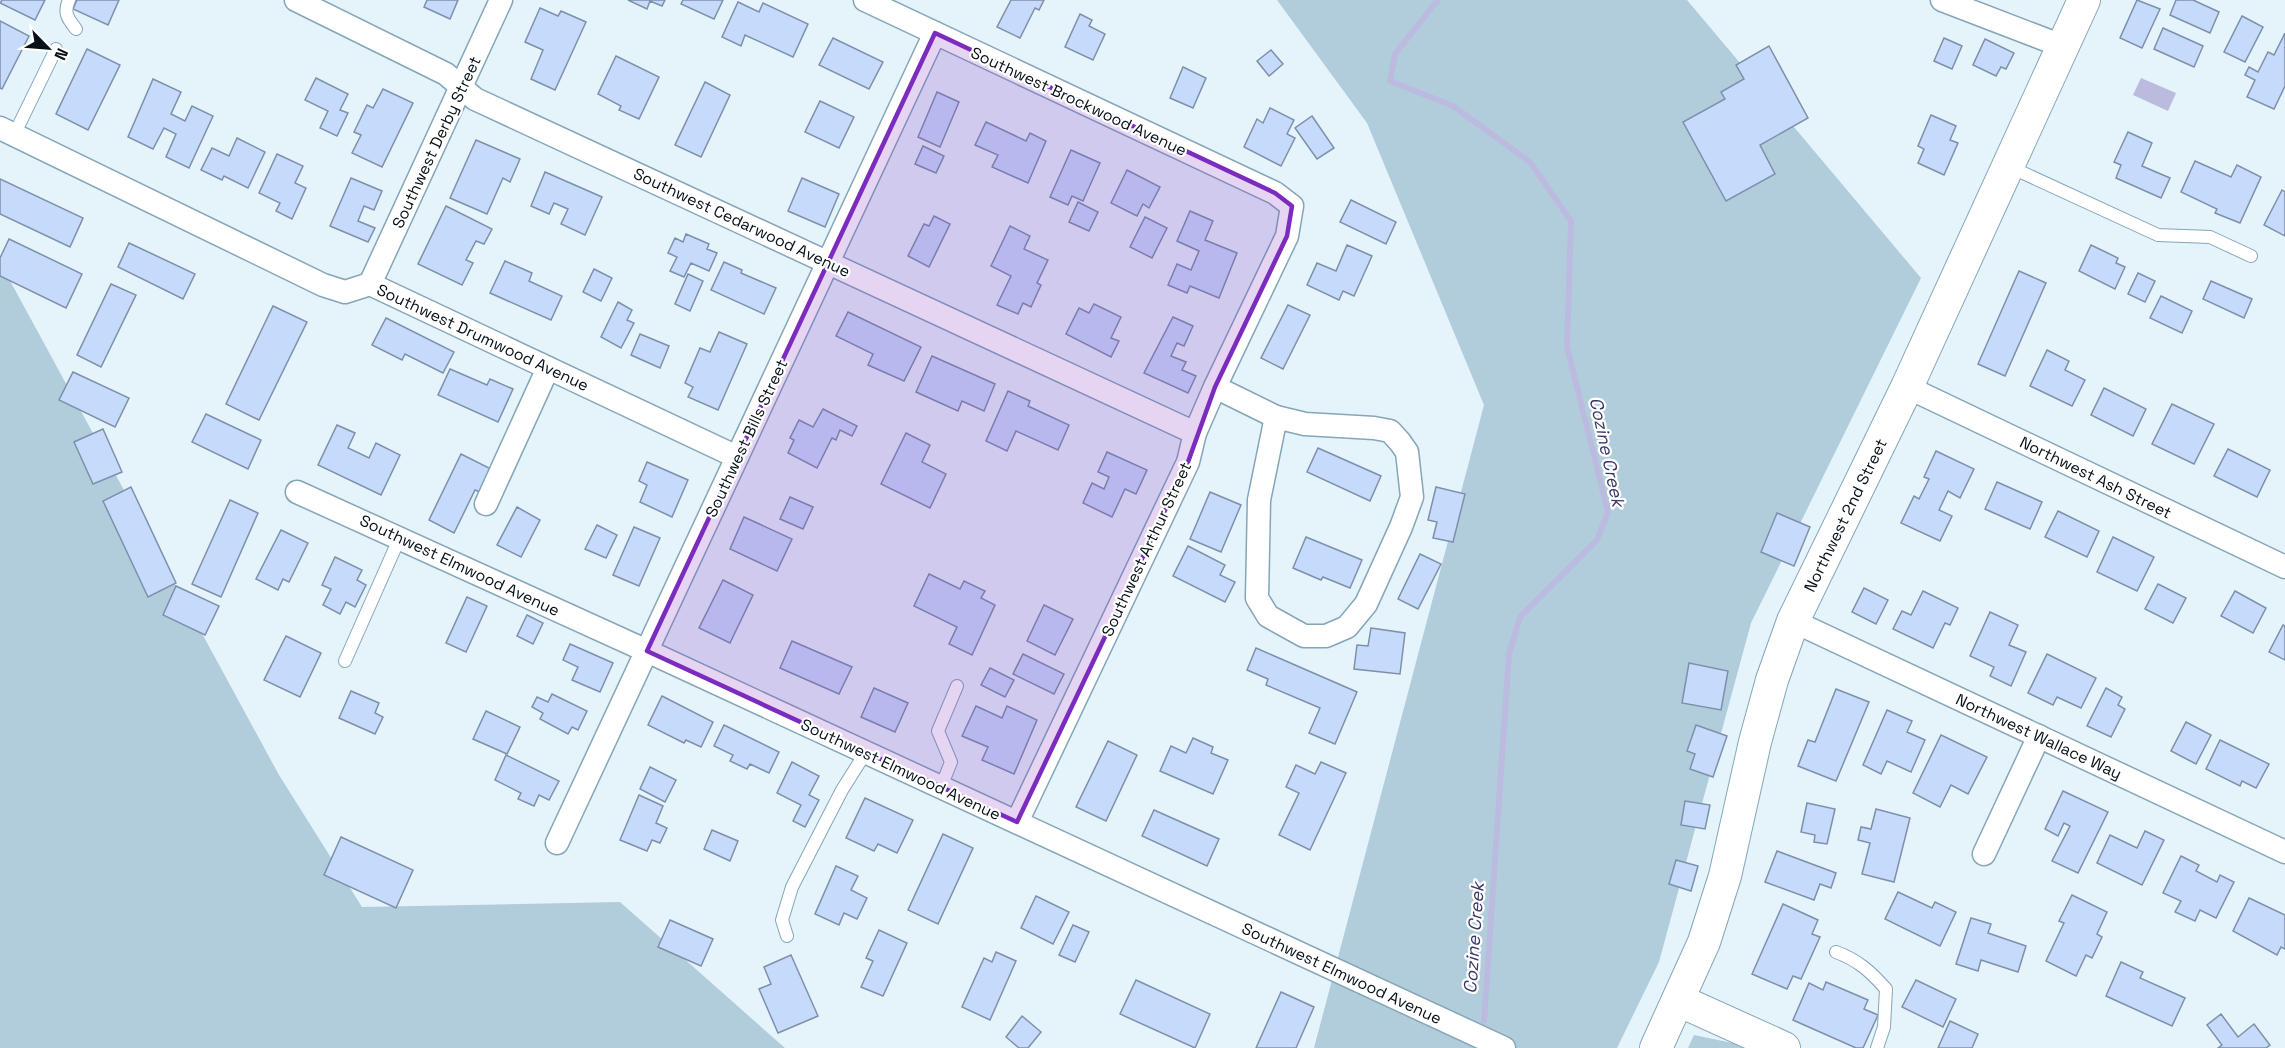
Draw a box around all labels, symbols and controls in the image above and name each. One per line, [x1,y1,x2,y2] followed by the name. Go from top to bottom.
[18,18,78,78] north arrow
[967,42,1190,161] street label: Southwest Brockwood Avenue
[49,45,73,63] text: N
[387,53,486,232] street label: Southwest Derby Street
[630,163,854,282] street label: Southwest Cedarwood Avenue
[373,279,592,396] street label: Southwest Drumwood Avenue
[701,356,792,521] street label: Southwest Bills Street
[1585,395,1631,511] water label: Cozine Creek
[2016,431,2175,523] street label: Northwest Ash Street
[1799,435,1892,595] street label: Northwest 2nd Street
[1097,459,1196,640] street label: Southwest Arthur Street
[356,510,563,621] street label: Southwest Elmwood Avenue
[1952,689,2125,784] street label: Northwest Wallace Way
[797,714,1004,825] street label: Southwest Elmwood Avenue
[1458,879,1489,994] water label: Cozine Creek
[1238,918,1445,1029] street label: Southwest Elmwood Avenue

